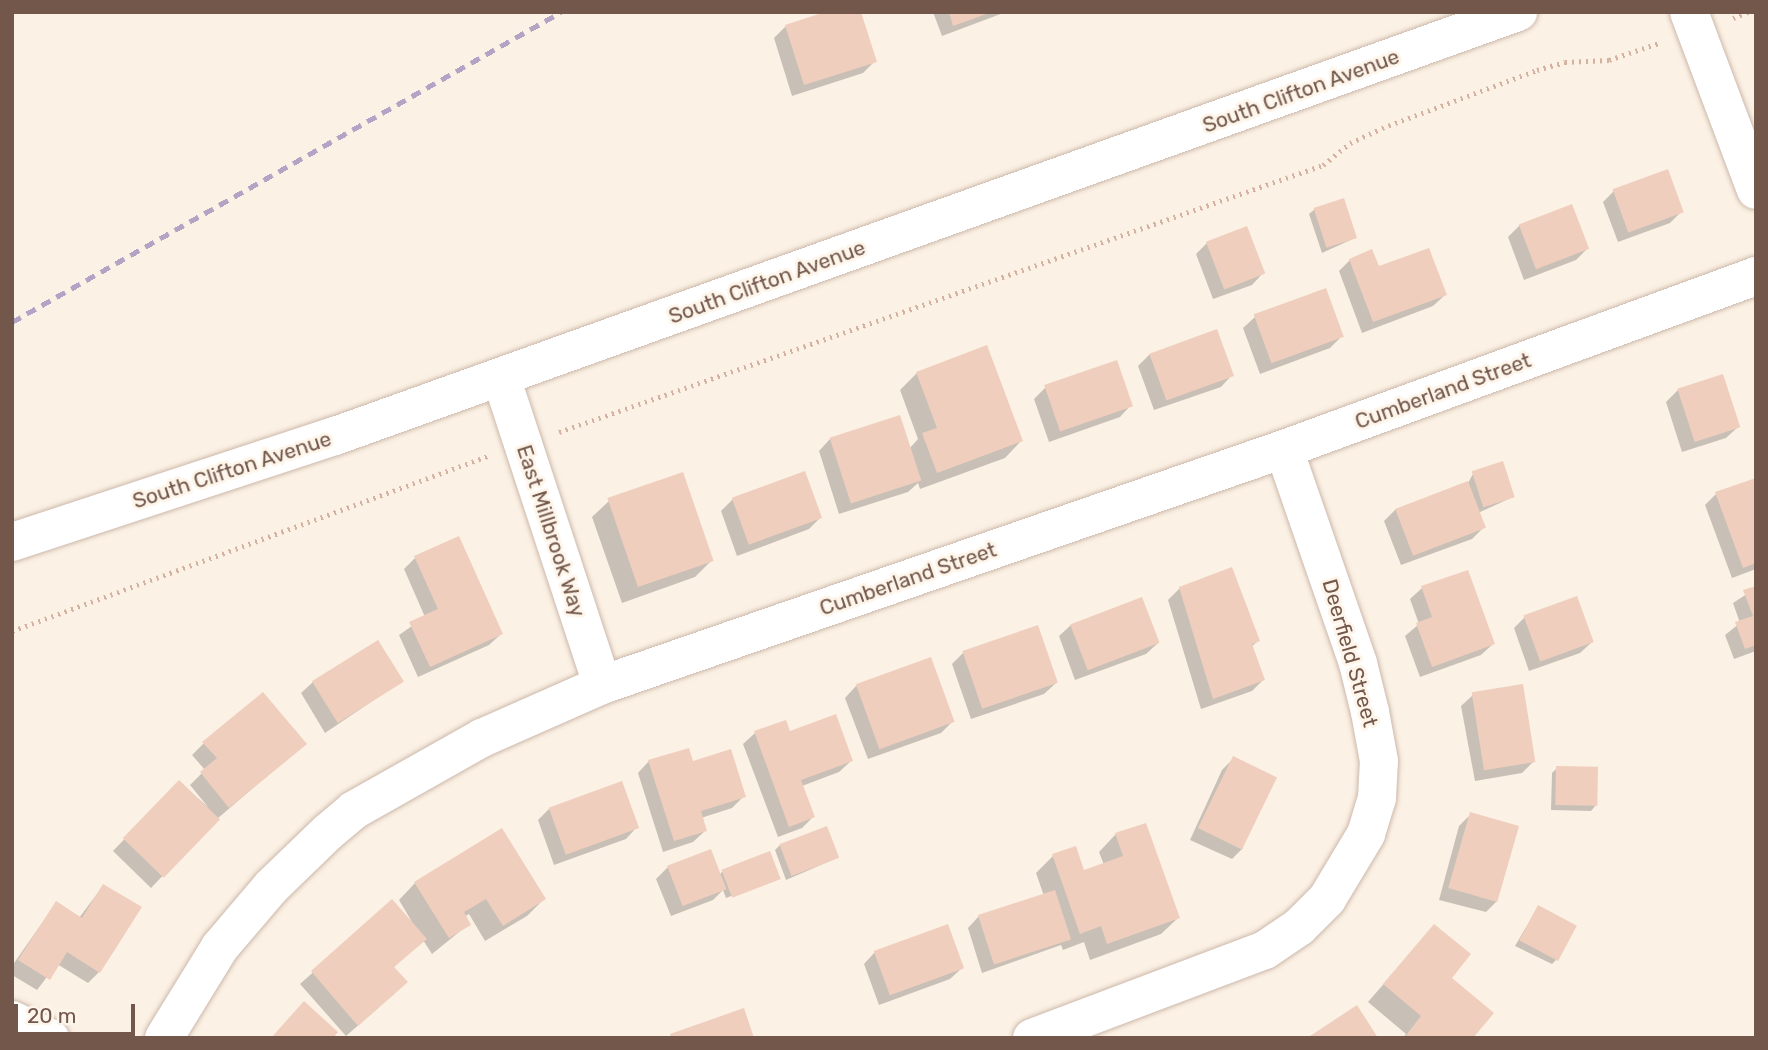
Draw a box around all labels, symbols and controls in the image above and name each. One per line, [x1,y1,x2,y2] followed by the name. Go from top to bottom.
[1199,44,1403,138] street label: South Clifton Avenue
[665,235,869,329] street label: South Clifton Avenue
[1352,347,1534,435] street label: Cumberland Street
[129,426,335,514] street label: South Clifton Avenue
[511,442,591,620] street label: East Millbrook Way
[816,537,1000,621] street label: Cumberland Street
[1317,576,1383,730] street label: Deerfield Street
[18,990,138,1034] scale bar
[27,1003,76,1028] text: 20 m

